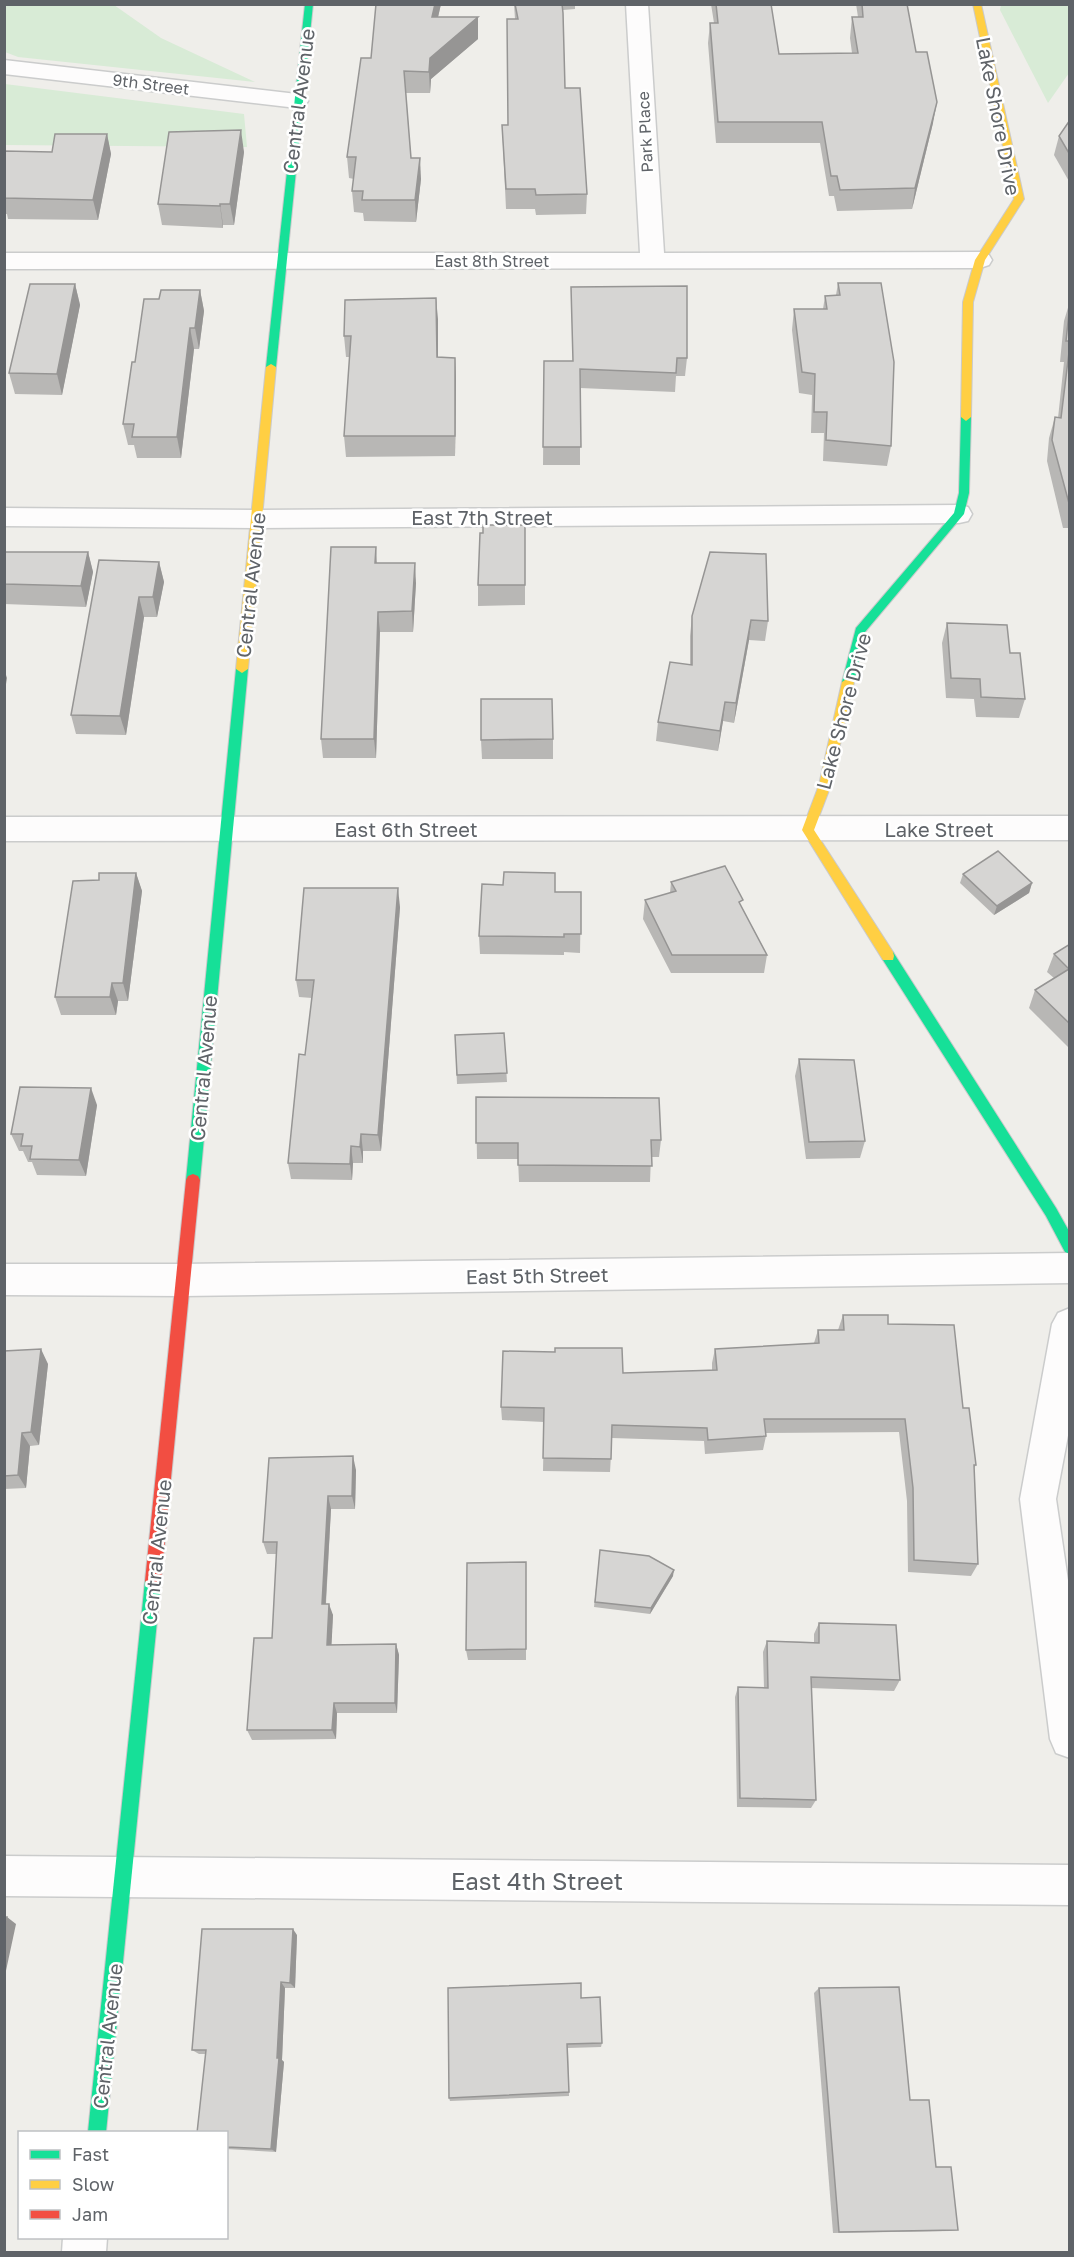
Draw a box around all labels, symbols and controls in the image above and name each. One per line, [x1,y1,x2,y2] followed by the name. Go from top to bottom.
[277,27,319,175] street label: Central Avenue
[972,35,1026,197] street label: Lake Shore Drive
[111,69,191,99] street label: 9th Street
[633,91,657,173] street label: Park Place
[435,251,549,271] street label: East 8th Street
[411,505,553,529] street label: East 7th Street
[230,511,270,659] street label: Central Avenue
[811,630,875,792] street label: Lake Shore Drive
[334,817,478,841] street label: East 6th Street
[884,817,994,841] street label: Lake Street
[185,994,221,1142] street label: Central Avenue
[465,1262,609,1288] street label: East 5th Street
[136,1478,176,1626] street label: Central Avenue
[451,1866,623,1895] street label: East 4th Street
[87,1962,127,2110] street label: Central Avenue
[18,2131,228,2239] legend
[72,2143,109,2165] text: Fast
[72,2173,115,2195] text: Slow
[72,2203,108,2225] text: Jam

